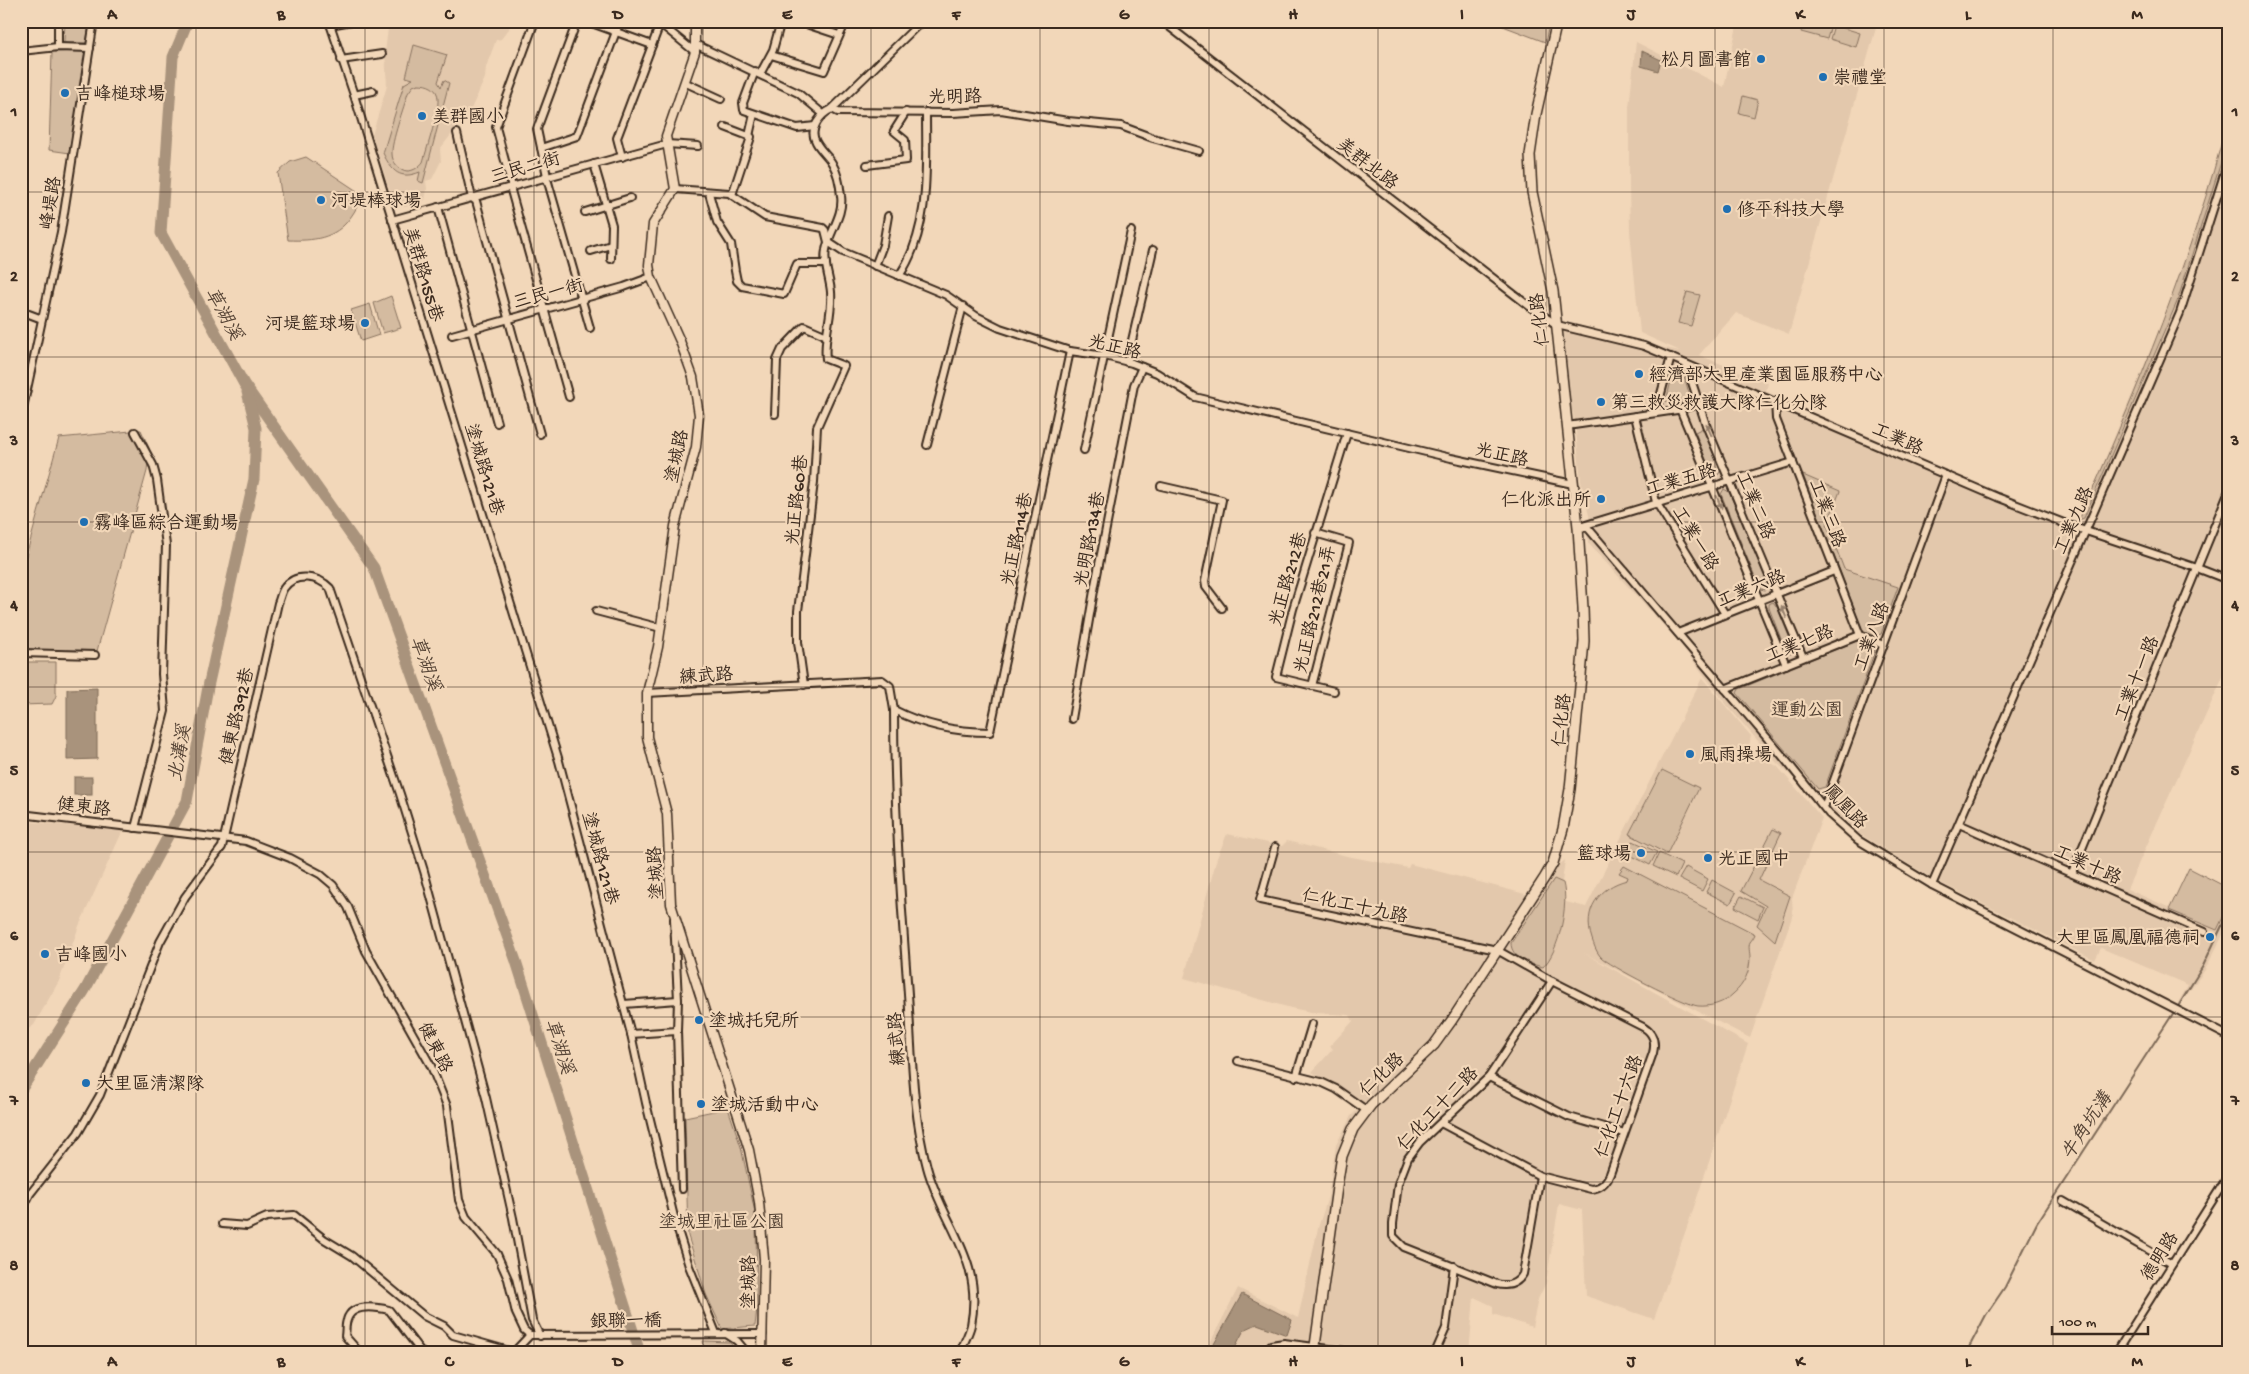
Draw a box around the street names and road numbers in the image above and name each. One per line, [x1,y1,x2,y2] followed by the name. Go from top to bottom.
[928,87,982,109] street label: 光明路
[1332,134,1402,195] street label: 美群北路
[488,148,563,189] street label: 三民二街
[37,175,67,232] street label: 峰堤路
[397,224,447,325] street label: 美群路155巷
[511,275,586,315] street label: 三民一街
[1527,292,1555,348] street label: 仁化路
[1086,331,1143,365] street label: 光正路
[1868,419,1926,461] street label: 工業路
[459,421,508,518] street label: 塗城路121巷
[662,428,694,485] street label: 塗城路
[1473,439,1530,473] street label: 光正路
[782,454,814,547] street label: 光正路60巷
[1644,460,1719,501] street label: 工業五路
[1730,468,1778,543] street label: 工業二路
[1803,476,1849,551] street label: 工業三路
[2050,483,2100,558] street label: 工業九路
[1071,490,1111,589] street label: 光明路134巷
[997,491,1039,588] street label: 光正路114巷
[1666,503,1722,576] street label: 工業一路
[1265,530,1313,629] street label: 光正路212巷
[1290,543,1341,676] street label: 光正路212巷21弄
[1714,566,1789,614] street label: 工業六路
[1850,599,1896,674] street label: 工業八路
[1762,621,1837,669] street label: 工業七路
[2111,633,2165,725] street label: 工業十一路
[678,664,734,690] street label: 練武路
[216,666,260,767] street label: 健東路392巷
[1549,692,1577,748] street label: 仁化路
[1818,780,1871,834] street label: 鳳凰路
[56,794,112,822] street label: 健東路
[576,810,622,907] street label: 塗城路121巷
[2050,841,2125,891] street label: 工業十路
[645,845,669,900] street label: 塗城路
[1299,885,1410,929] street label: 仁化工十九路
[885,1011,911,1067] street label: 練武路
[412,1019,456,1077] street label: 健東路
[1355,1049,1409,1102] street label: 仁化路
[1591,1052,1649,1161] street label: 仁化工十六路
[1393,1063,1484,1156] street label: 仁化工十二路
[2137,1228,2184,1286] street label: 德明路
[739,1255,761,1309] street label: 塗城路
[590,1310,662,1334] street label: 銀聯一橋

